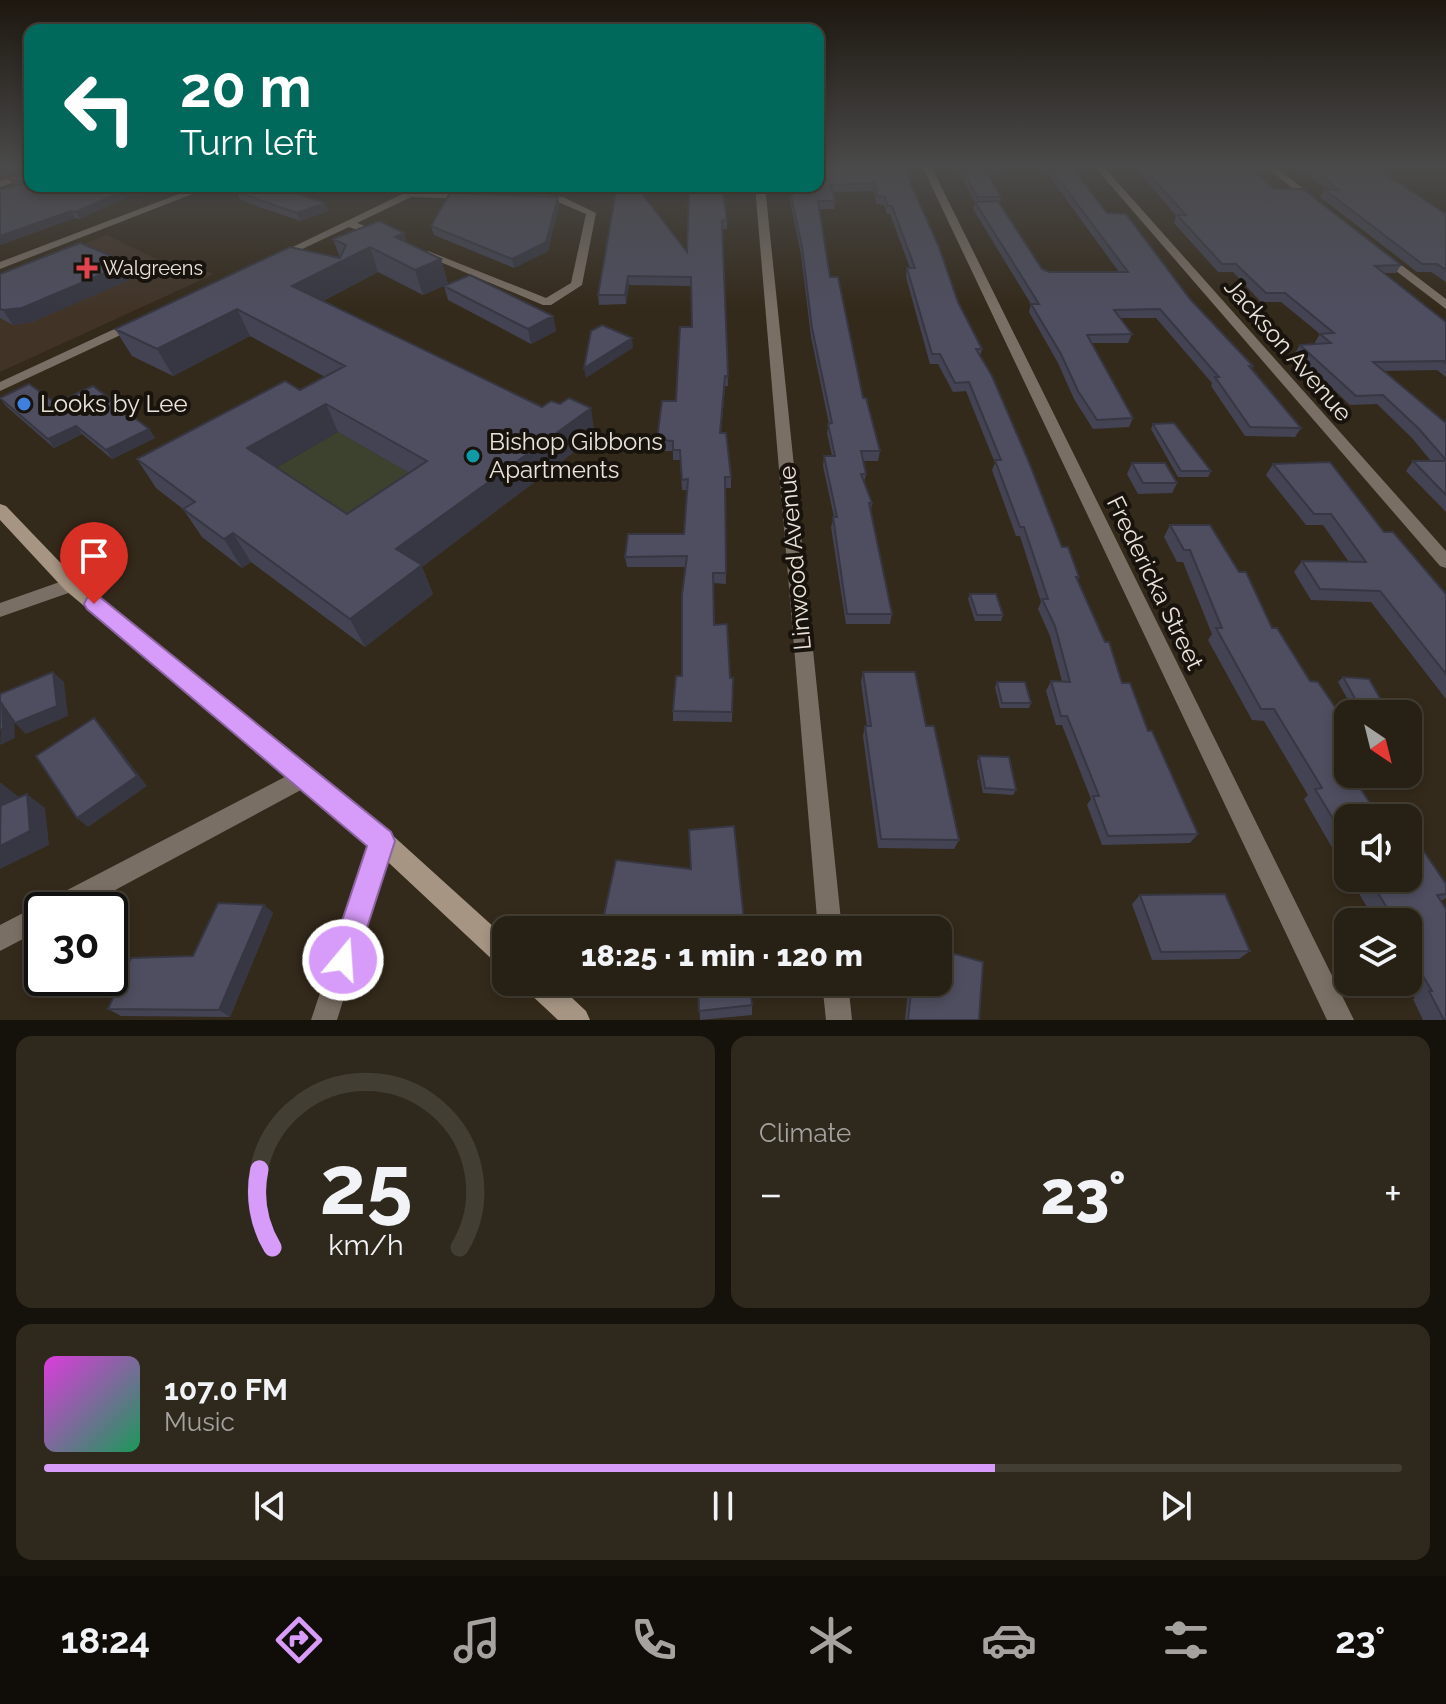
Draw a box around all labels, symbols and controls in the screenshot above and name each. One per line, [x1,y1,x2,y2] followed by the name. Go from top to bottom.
[180,54,312,120] text: 20 m
[48,56,152,160] icon: left
[180,121,318,163] text: Turn left
[103,256,203,280] place label: Walgreens
[78,259,96,277] marker: Walgreens
[1218,272,1358,427] street label: Jackson Avenue
[40,389,187,418] place label: Looks by Lee
[15,395,33,413] marker: Looks by Lee
[489,427,663,484] place label: Bishop Gibbons Apartments
[464,447,482,465] marker: Bishop Gibbons Apartments
[772,465,817,652] street label: Linwood Avenue
[1101,491,1210,674] street label: Fredericka Street
[60,522,128,604] pin
[72,534,116,578] icon: arrive
[1334,700,1422,788] north arrow
[1334,700,1422,996] map controls
[1334,804,1422,892] button: sound
[24,892,128,996] speed limit sign: 30
[1334,908,1422,996] button: layers
[301,918,385,1002] position arrow
[581,938,863,973] text: 18:25 · 1 min · 120 m
[759,1118,851,1148] text: Climate
[319,1136,412,1233] text: 25
[1040,1158,1126,1228] text: 23°
[759,1168,783,1219] text: −
[1384,1168,1402,1219] text: +
[328,1228,403,1262] text: km/h
[164,1372,288,1407] text: 107.0 FM
[164,1407,235,1437] text: Music
[248,1484,292,1528] icon: previous
[701,1484,745,1528] icon: pause
[1154,1484,1198,1528] icon: next
[271,1612,327,1668] icon: directions
[449,1612,505,1668] icon: music
[626,1612,682,1668] icon: phone
[803,1612,859,1668] icon: climate
[981,1612,1037,1668] icon: car
[1158,1612,1214,1668] icon: filters
[61,1619,150,1661] text: 18:24
[1335,1619,1385,1661] text: 23°

